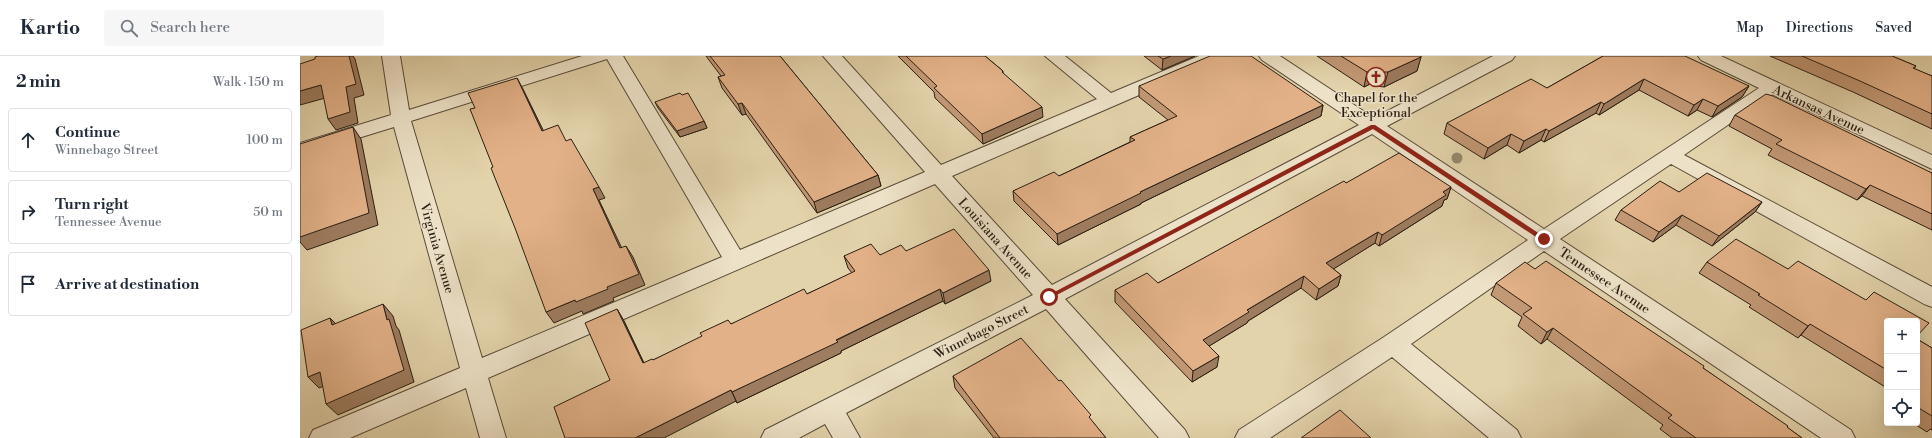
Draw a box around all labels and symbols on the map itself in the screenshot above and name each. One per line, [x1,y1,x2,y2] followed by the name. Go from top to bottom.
[1365,66,1387,88] church icon: Chapel for the Exceptional
[1769,81,1867,138] street label: Arkansas Avenue
[1335,90,1418,121] place label: Chapel for the Exceptional
[955,195,1036,283] street label: Louisiana Avenue
[416,200,458,296] street label: Virginia Avenue
[1535,230,1553,248] route end
[1556,244,1653,318] street label: Tennessee Avenue
[1040,288,1058,306] route start
[931,301,1032,363] street label: Winnebago Street

